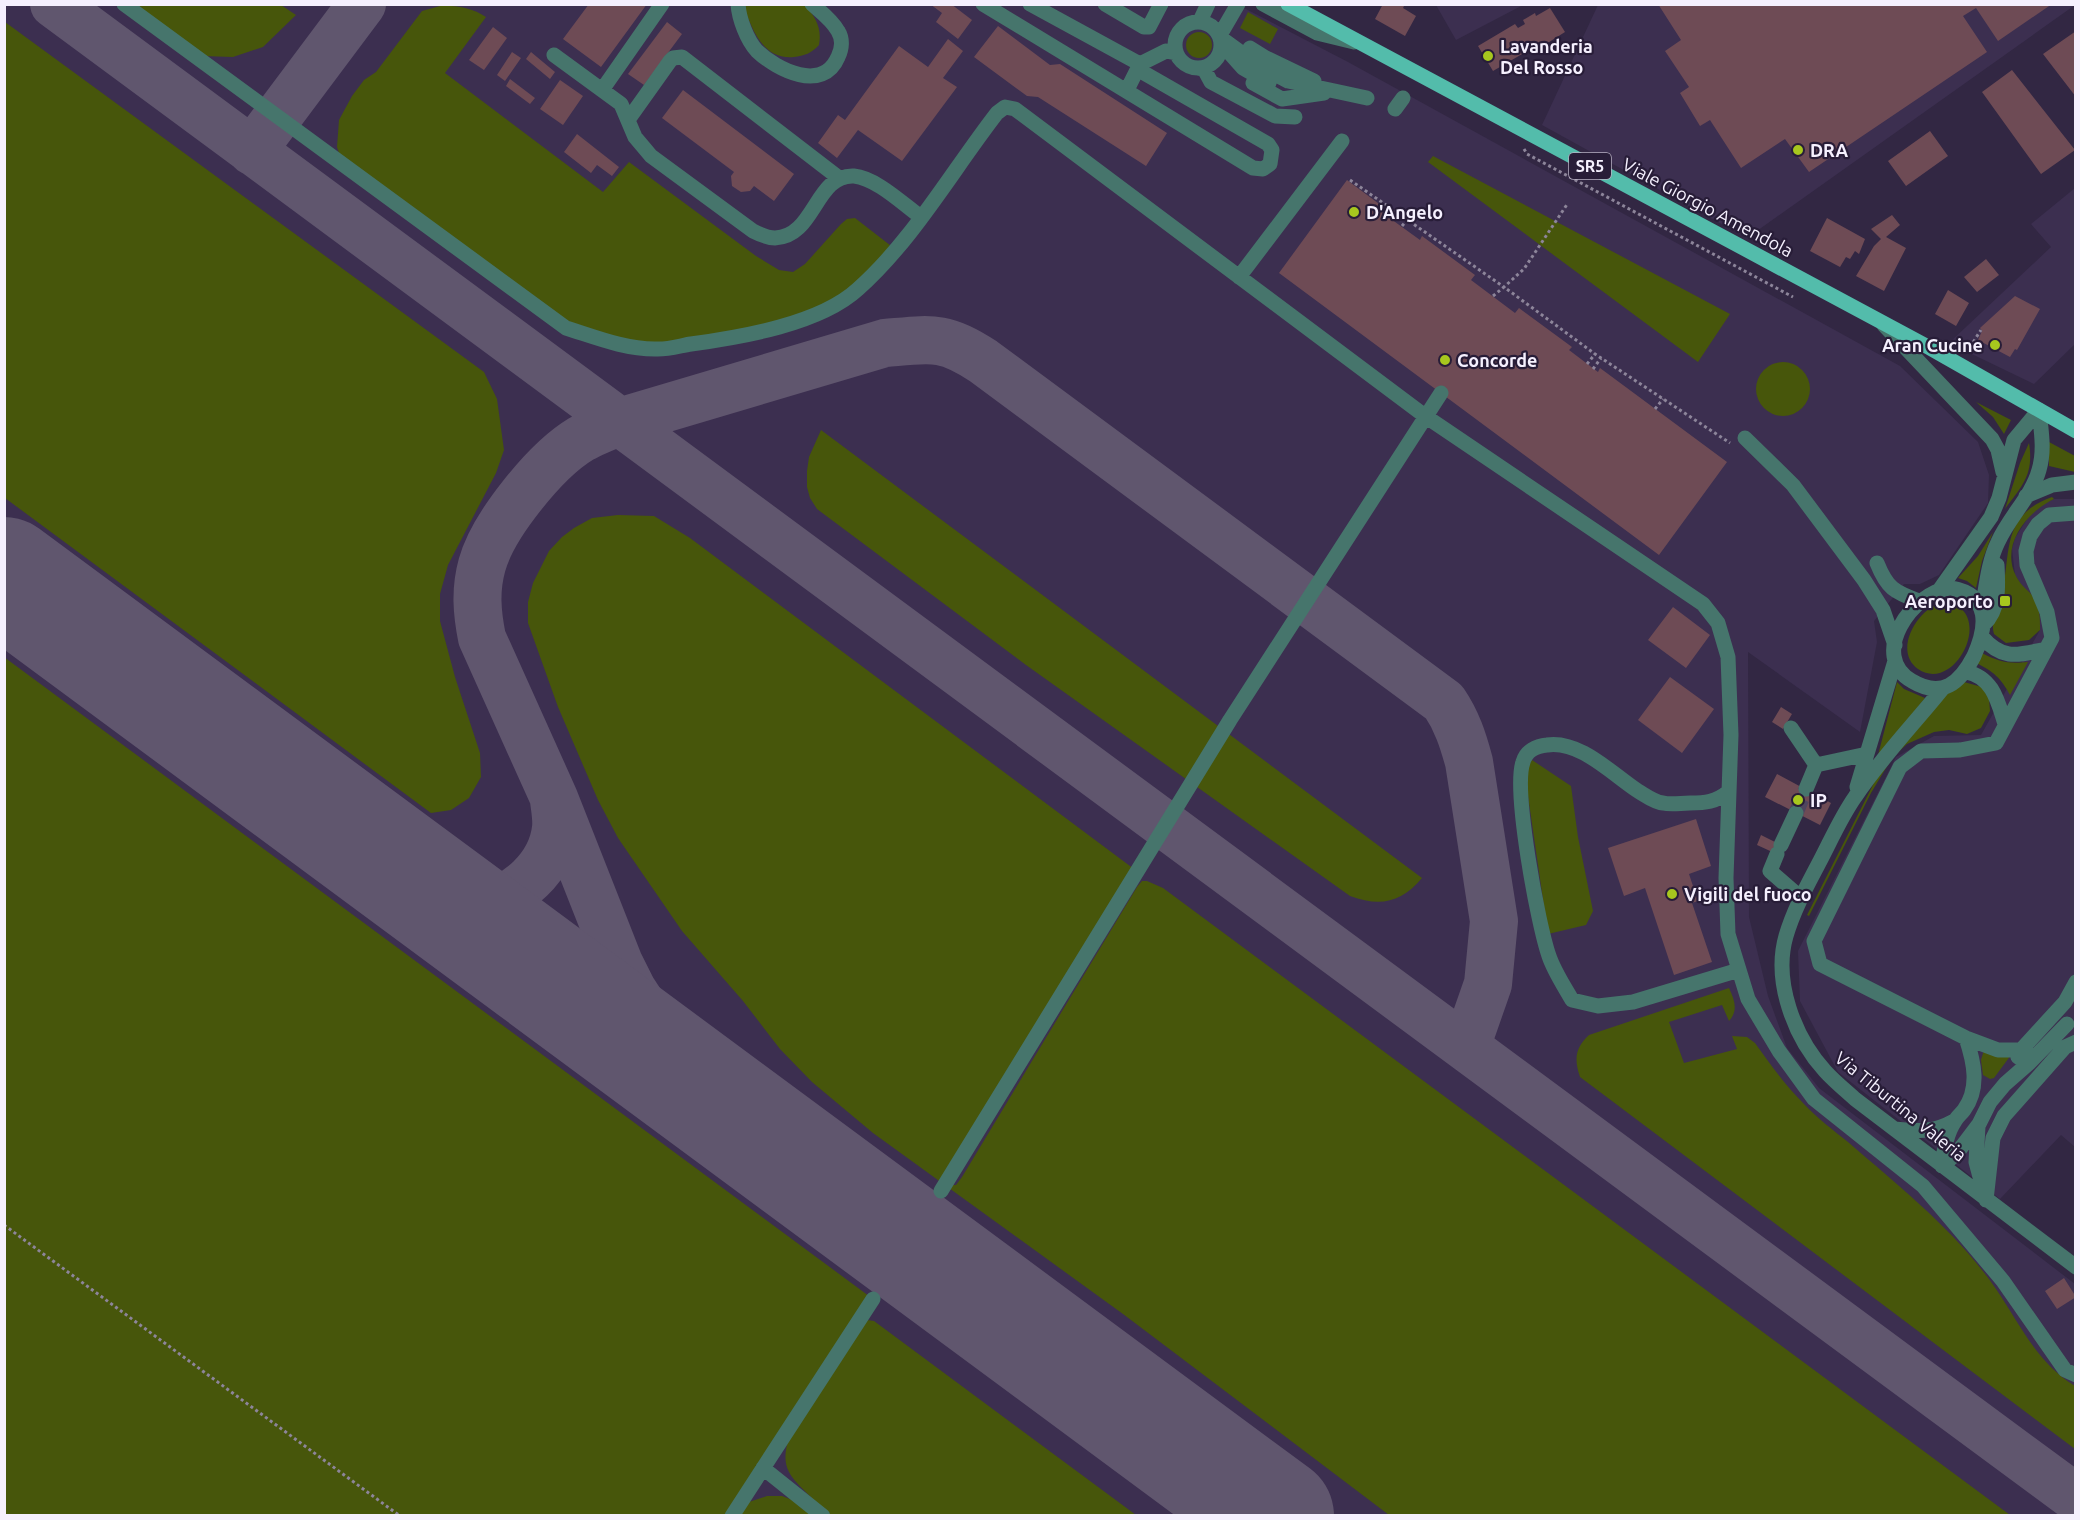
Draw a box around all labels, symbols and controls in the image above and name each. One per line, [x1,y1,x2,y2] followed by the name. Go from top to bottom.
[1500,36,1593,77] place label: Lavanderia Del Rosso
[1481,49,1495,63] marker: Lavanderia Del Rosso
[1810,140,1848,160] place label: DRA
[1791,143,1805,157] marker: DRA
[1569,153,1611,179] road number: SR5
[1619,154,1797,260] street label: Viale Giorgio Amendola
[1366,202,1443,222] place label: D'Angelo
[1347,205,1361,219] marker: D'Angelo
[1882,335,1983,355] place label: Aran Cucine
[1988,338,2002,352] marker: Aran Cucine
[1457,350,1537,370] place label: Concorde
[1438,353,1452,367] marker: Concorde
[1905,591,1993,611] place label: Aeroporto
[1998,594,2012,608] marker: Aeroporto
[1810,790,1827,810] place label: IP
[1791,793,1805,807] marker: IP
[1684,884,1812,904] place label: Vigili del fuoco
[1665,887,1679,901] marker: Vigili del fuoco
[1831,1047,1971,1165] street label: Via Tiburtina Valeria

